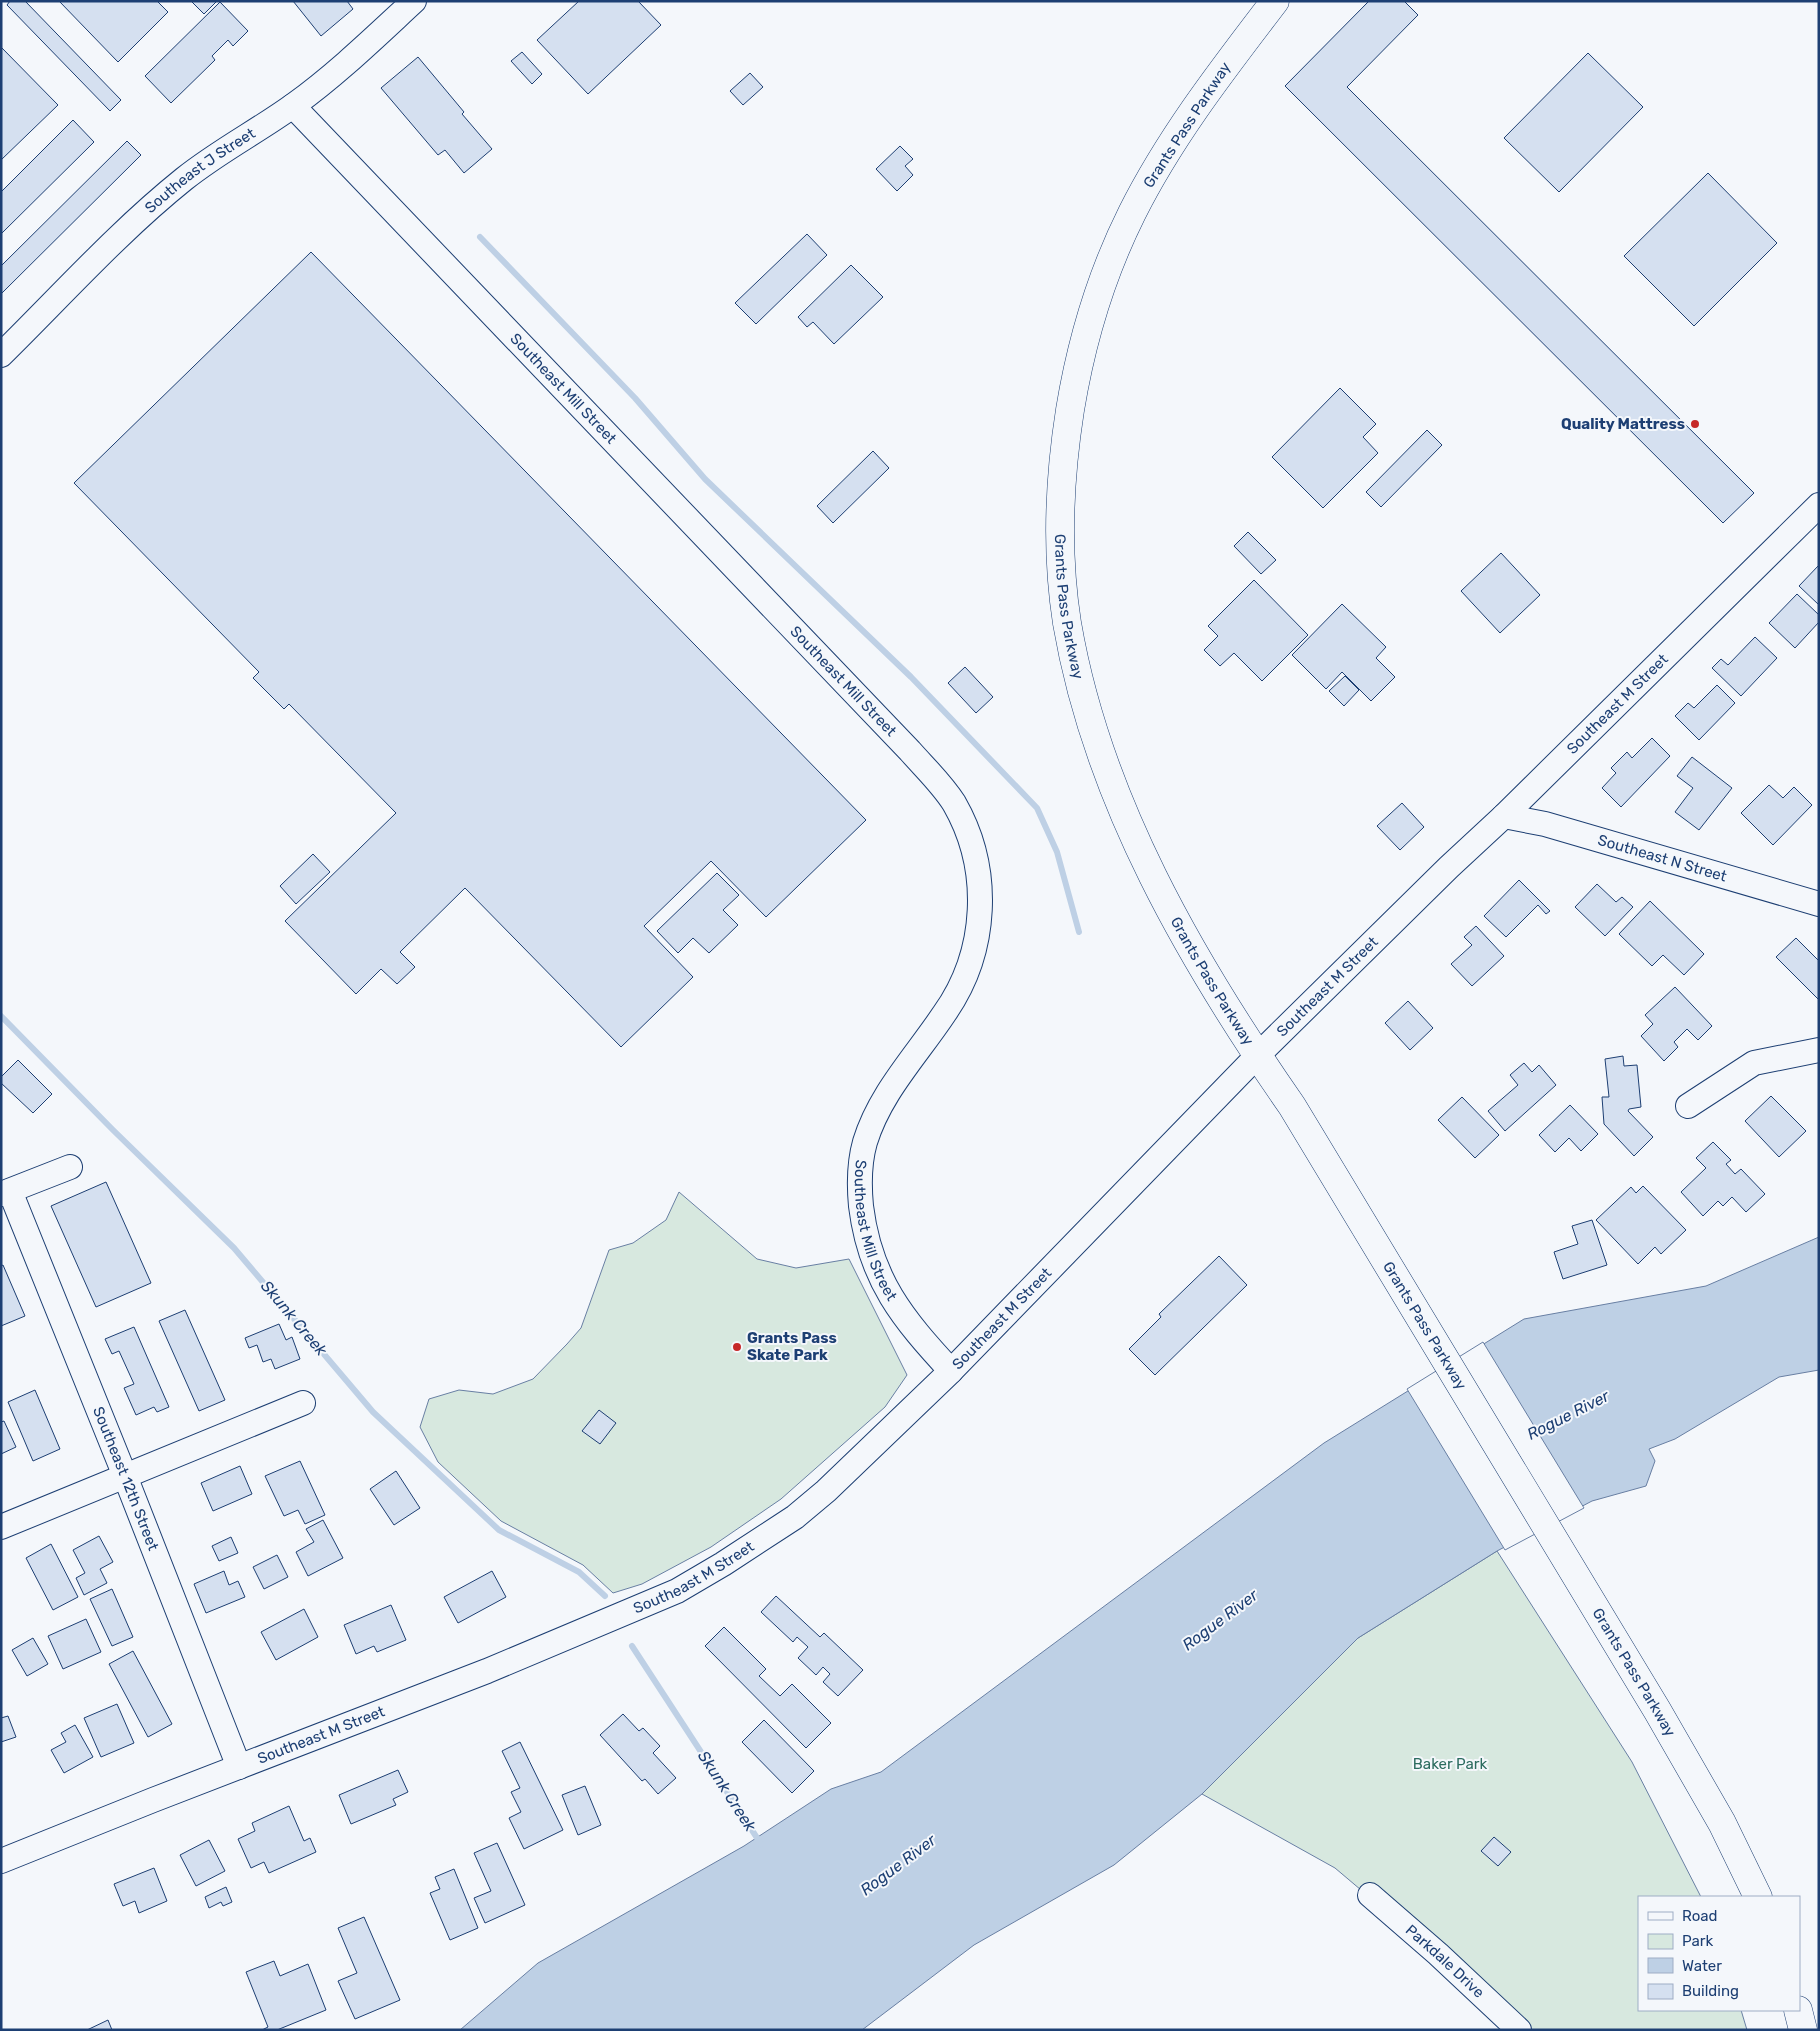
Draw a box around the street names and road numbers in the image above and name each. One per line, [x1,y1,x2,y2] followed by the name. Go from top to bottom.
[1140,59,1234,191] street label: Grants Pass Parkway
[141,124,259,217] street label: Southeast J Street
[506,330,620,448] street label: Southeast Mill Street
[1051,534,1087,681] street label: Grants Pass Parkway
[786,622,900,740] street label: Southeast Mill Street
[1563,650,1672,758] street label: Southeast M Street
[1596,831,1729,886] street label: Southeast N Street
[1167,914,1257,1049] street label: Grants Pass Parkway
[1273,933,1382,1040] street label: Southeast M Street
[851,1159,901,1304] street label: Southeast Mill Street
[1379,1258,1470,1393] street label: Grants Pass Parkway
[948,1264,1055,1373] street label: Southeast M Street
[89,1404,162,1553] street label: Southeast 12th Street
[631,1537,757,1617] street label: Southeast M Street
[1589,1605,1679,1740] street label: Grants Pass Parkway
[255,1702,387,1768] street label: Southeast M Street
[1402,1921,1488,2002] street label: Parkdale Drive

